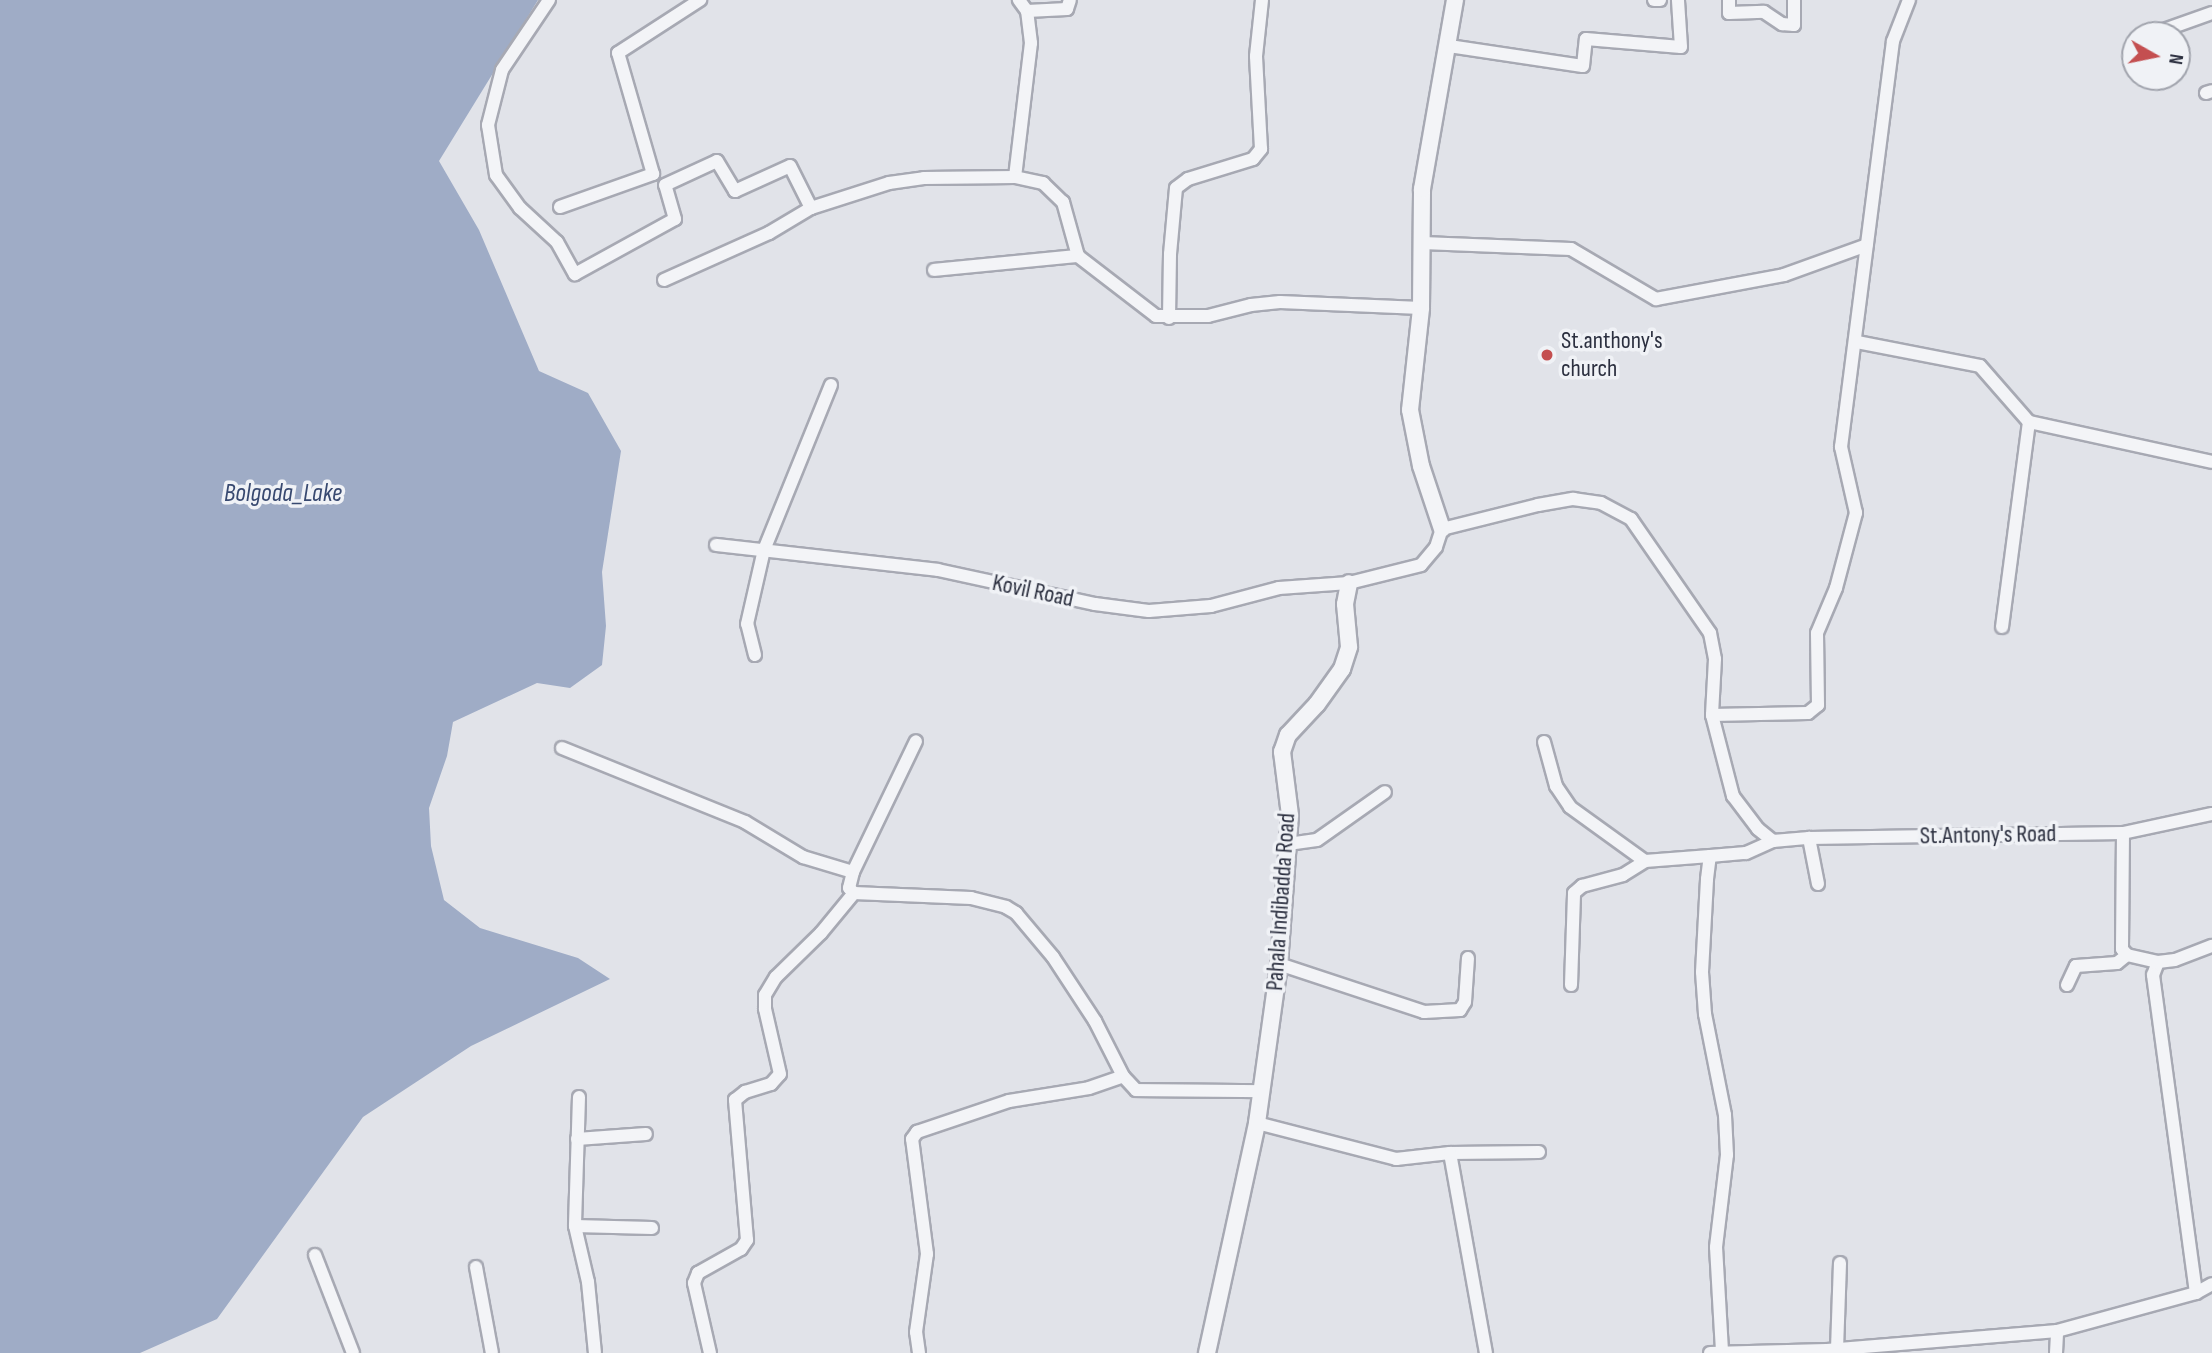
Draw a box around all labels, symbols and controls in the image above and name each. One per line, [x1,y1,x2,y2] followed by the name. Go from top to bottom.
[2121,21,2191,91] north arrow
[2163,52,2187,66] text: N
[1561,327,1662,383] place label: St.anthony's church
[1539,347,1555,363] marker: St.anthony's church
[224,478,342,510] water label: Bolgoda_Lake
[990,568,1076,614] street label: Kovil Road
[1260,812,1302,992] street label: Pahala Indibadda Road
[1920,819,2056,851] street label: St.Antony's Road

